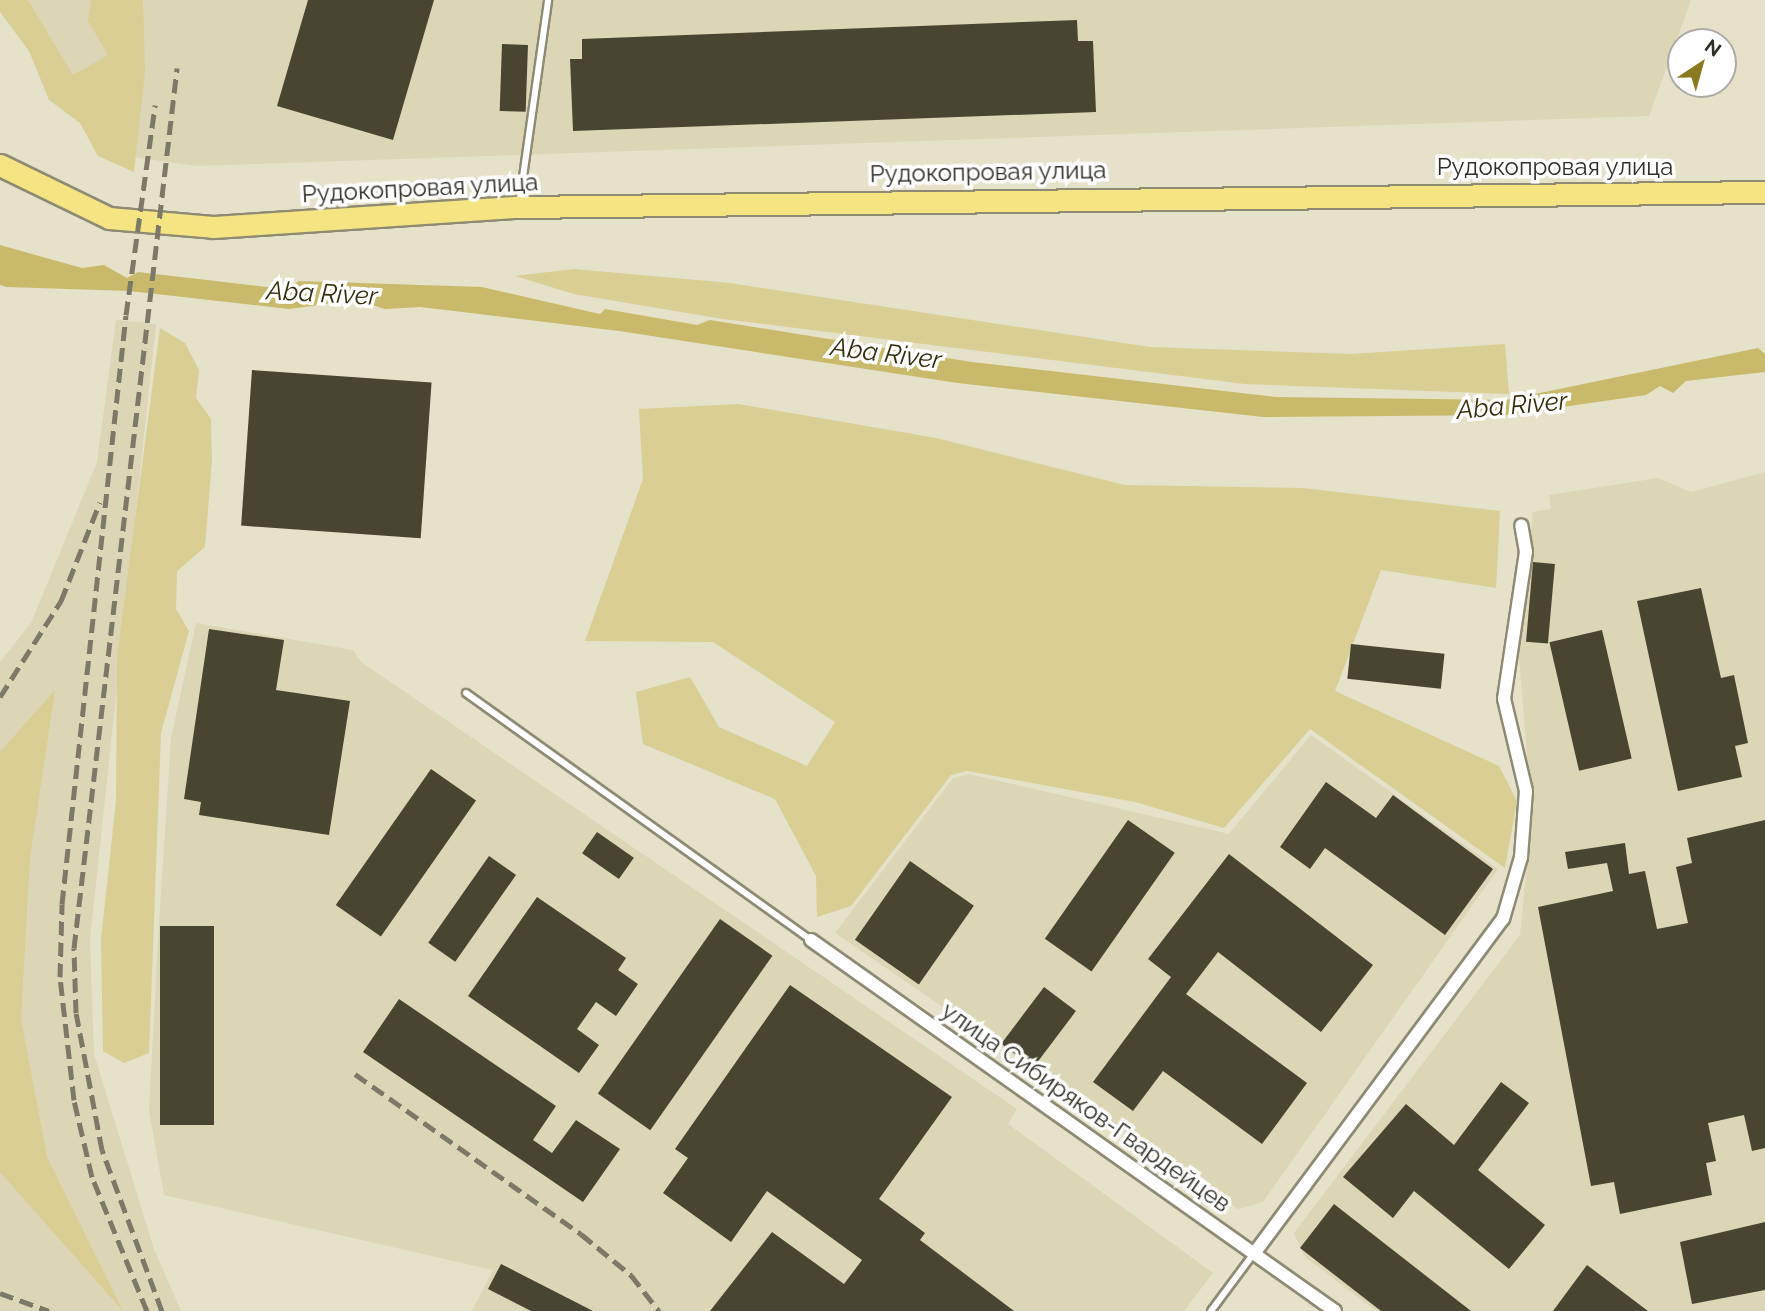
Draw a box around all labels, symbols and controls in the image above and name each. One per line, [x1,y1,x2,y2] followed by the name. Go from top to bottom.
[1667,28,1737,98] north arrow
[1701,34,1725,61] text: N
[1436,153,1674,181] street label: Рудокопровая улица
[869,156,1107,188] street label: Рудокопровая улица
[301,167,539,209] street label: Рудокопровая улица
[266,276,378,312] water label: Aba River
[829,332,943,376] water label: Aba River
[1455,386,1569,426] water label: Aba River
[936,996,1236,1218] street label: улица Сибиряков-Гвардейцев

